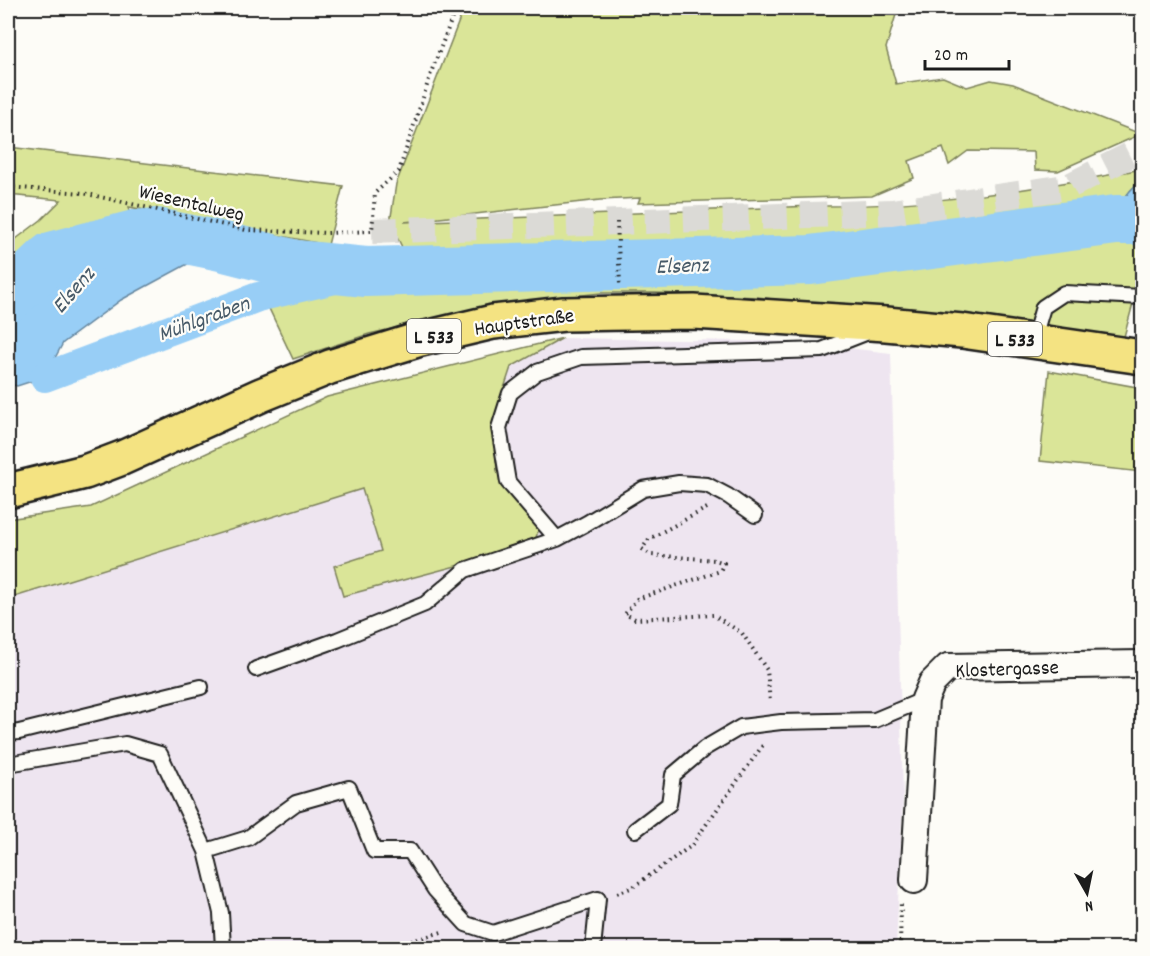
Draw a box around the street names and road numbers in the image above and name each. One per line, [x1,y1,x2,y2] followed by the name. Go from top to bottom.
[136,178,247,232] street label: Wiesentalweg
[473,302,576,346] street label: Hauptstraße
[407,319,461,353] road number: L 533
[988,322,1042,356] road number: L 533
[955,654,1059,688] street label: Klostergasse

